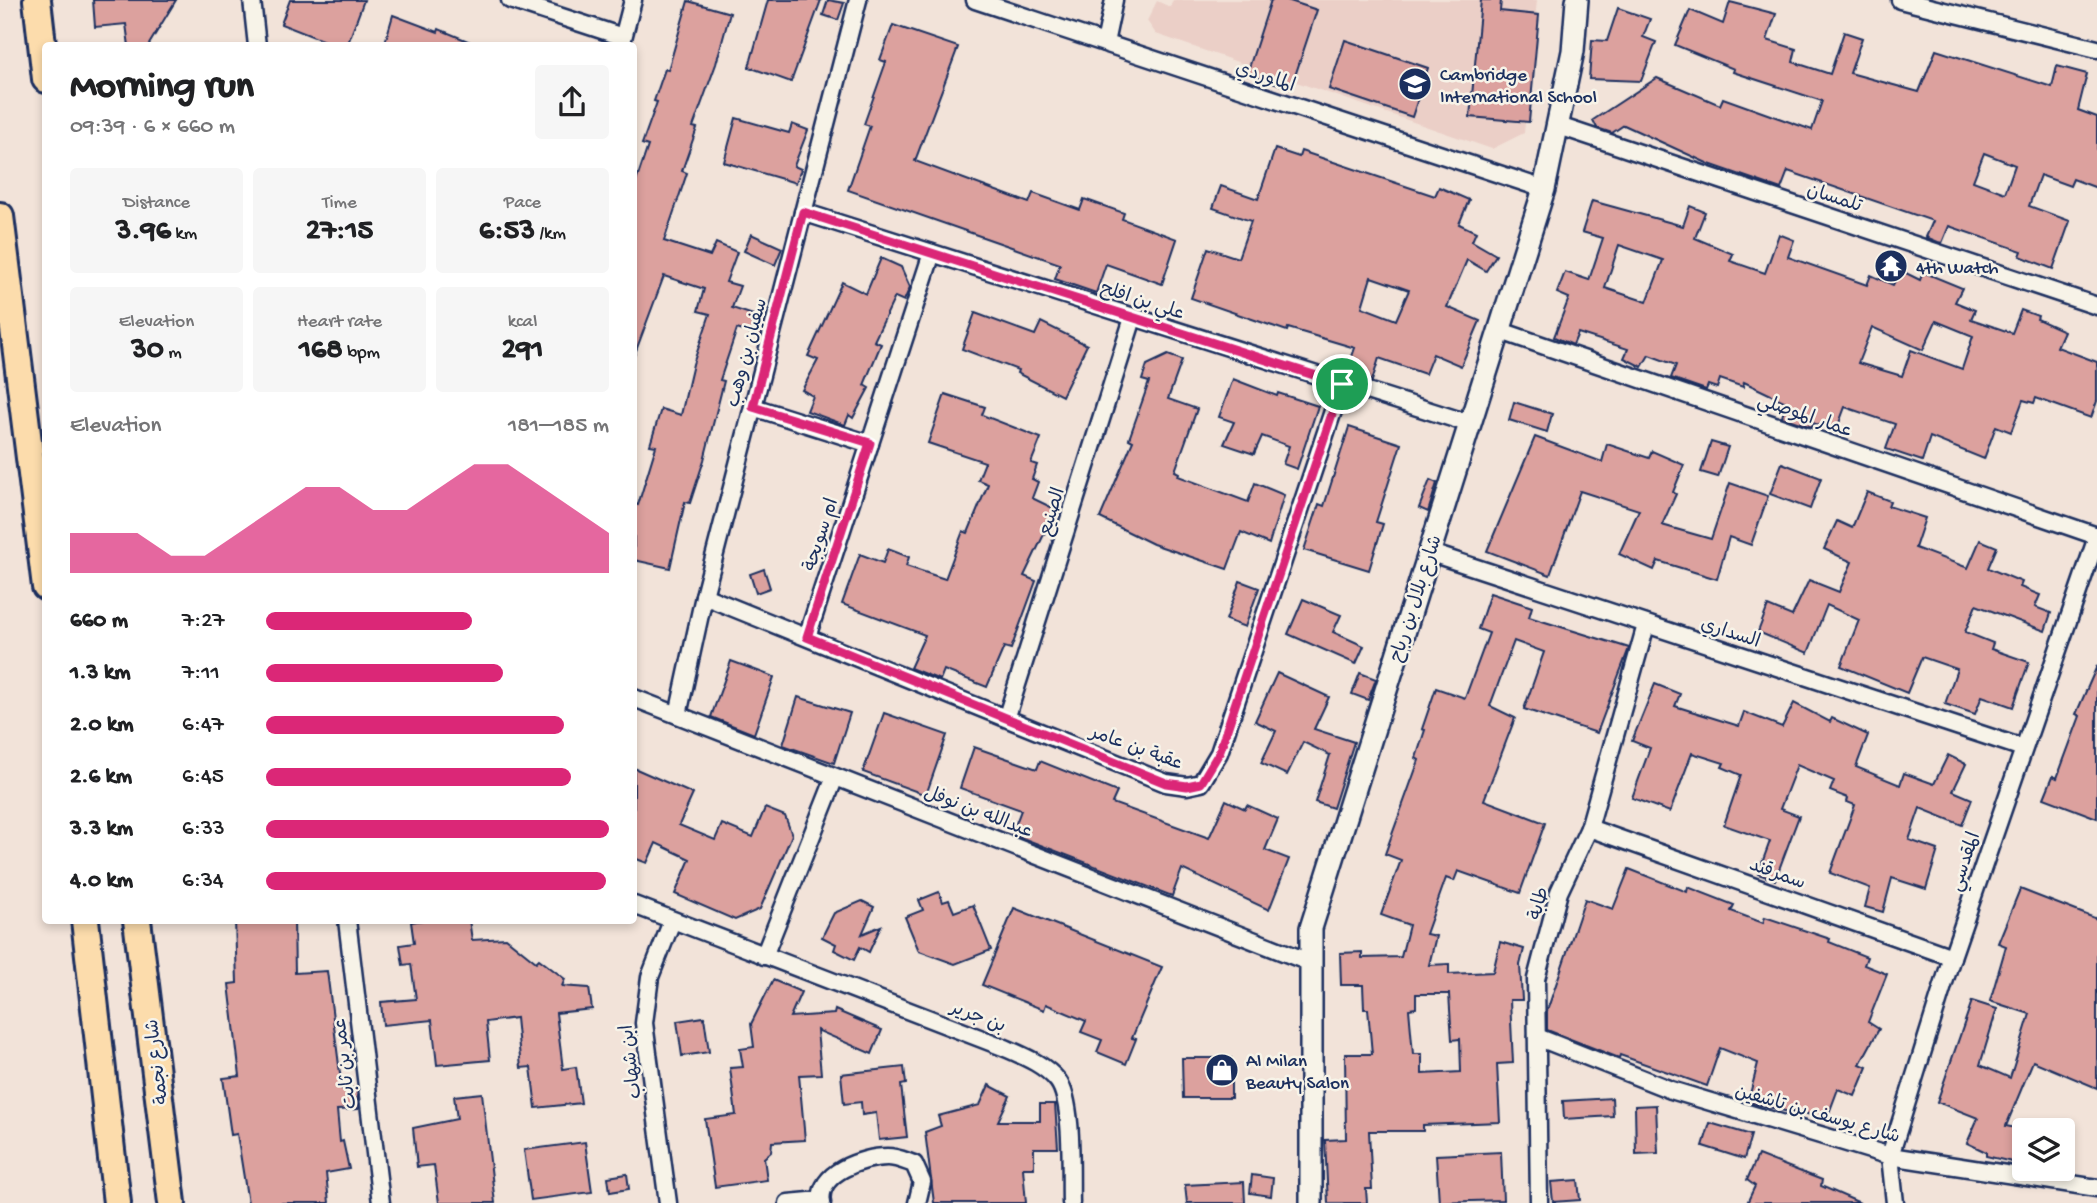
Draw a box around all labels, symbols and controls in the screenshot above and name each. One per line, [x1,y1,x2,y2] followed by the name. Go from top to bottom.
[1232,58,1298,99] street label: الماوردي
[535,65,609,139] button: share
[1396,65,1434,103] school or university icon: Cambridge International School
[1440,65,1597,110] place label: Cambridge International School
[70,66,254,110] text: Morning run
[70,114,235,141] text: 09:39 · 6 × 660 m
[1804,180,1865,219] street label: تلمسان
[123,192,190,215] text: Distance
[322,192,357,215] text: Time
[504,192,541,215] text: Pace
[116,215,171,250] text: 3.96
[306,215,373,250] text: 27:15
[479,215,535,250] text: 6:53
[171,223,197,246] text: km
[535,223,566,246] text: /km
[1872,247,1910,285] temple icon: 4th Watch
[1916,258,1999,281] place label: 4th Watch
[1096,278,1187,329] street label: علي بن افلح
[723,296,774,410] street label: سفيان بن وهب
[119,311,194,334] text: Elevation
[297,311,382,334] text: Heart rate
[508,311,537,334] text: kcal
[131,334,164,369] text: 30
[299,334,343,369] text: 168
[502,334,543,369] text: 291
[164,342,182,365] text: m
[343,342,380,365] text: bpm
[1312,354,1372,414] pin
[1323,365,1361,403] icon: arrive
[1753,390,1856,446] street label: عمار الموصلي
[70,413,161,440] text: Elevation
[508,413,609,440] text: 181–185 m
[1035,485,1072,539] street label: الصنيع
[800,496,845,575] street label: ام سويجة
[1386,533,1449,666] street label: شارع بلال بن رباح
[70,608,128,635] text: 660 m
[182,608,224,635] text: 7:27
[1697,614,1763,655] street label: السداري
[70,660,130,687] text: 1.3 km
[182,660,220,687] text: 7:11
[70,712,134,739] text: 2.0 km
[182,712,224,739] text: 6:47
[1084,721,1185,777] street label: عقبة بن عامر
[70,764,132,791] text: 2.6 km
[182,764,224,791] text: 6:45
[920,782,1035,845] street label: عبدالله بن نوفل
[70,816,133,843] text: 3.3 km
[182,816,225,843] text: 6:33
[1945,829,1989,895] street label: المقدسي
[1745,854,1808,896] street label: سمرقند
[70,868,133,895] text: 4.0 km
[182,868,224,895] text: 6:34
[1525,885,1556,923] street label: طابة
[945,997,1009,1039] street label: بن جرير
[329,1017,363,1110] street label: عمر بن ثابت
[142,1018,175,1105] street label: شارع نجمة
[616,1023,648,1100] street label: ابن شهاب
[1203,1051,1241,1089] shop icon: Al Milan Beauty Salon
[1245,1051,1349,1096] place label: Al Milan Beauty Salon
[1732,1081,1902,1150] street label: شارع يوسف بن تاشفين
[2012,1118,2075,1181] map controls
[2012,1118,2075,1181] button: layers

